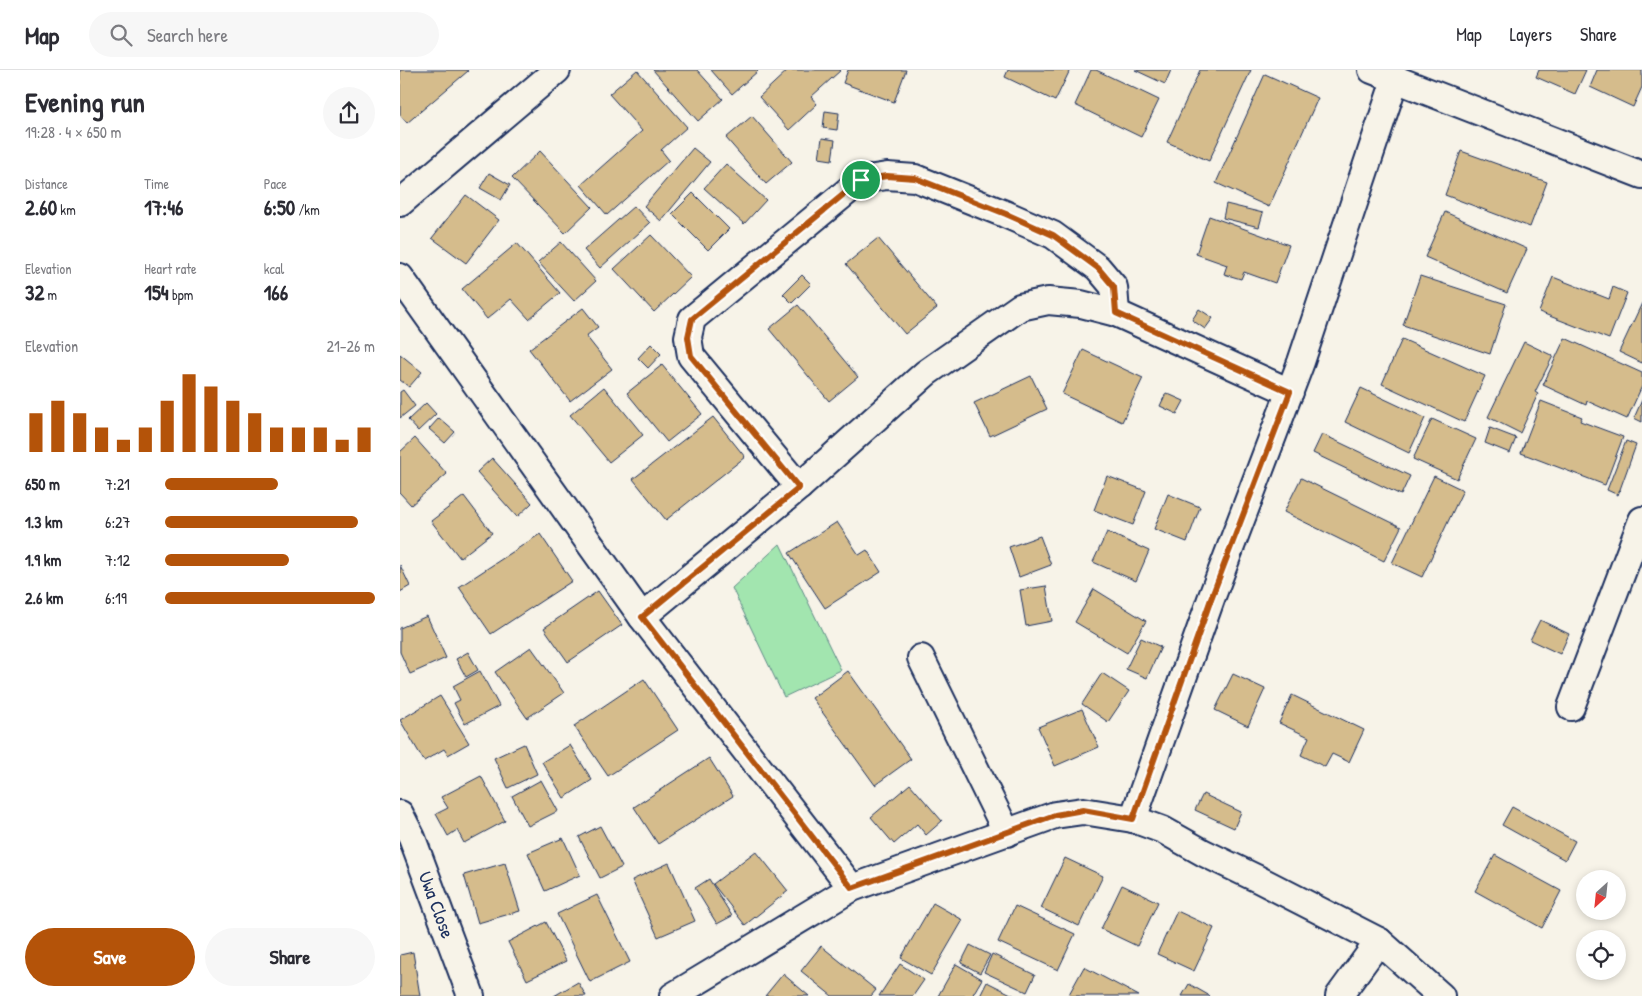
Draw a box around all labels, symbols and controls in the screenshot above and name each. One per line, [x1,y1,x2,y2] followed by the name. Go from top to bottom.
[89,12,439,57] search box
[25,19,59,51] text: Map
[107,21,135,49] icon: search
[147,22,228,48] text: Search here
[1456,22,1482,47] text: Map
[1510,22,1552,47] text: Layers
[1580,22,1617,47] text: Share
[25,83,145,121] text: Evening run
[323,87,375,139] button: share
[25,121,121,143] text: 19:28 · 4 × 650 m
[840,159,882,201] pin
[847,166,875,194] icon: arrive
[25,174,68,193] text: Distance
[144,174,169,193] text: Time
[264,174,287,193] text: Pace
[25,193,57,222] text: 2.60
[144,193,183,222] text: 17:46
[264,193,295,222] text: 6:50
[57,200,76,219] text: km
[295,200,320,219] text: /km
[25,259,72,278] text: Elevation
[144,259,197,278] text: Heart rate
[264,259,284,278] text: kcal
[25,278,44,307] text: 32
[144,278,169,307] text: 154
[264,278,288,307] text: 166
[44,285,57,304] text: m
[169,285,193,304] text: bpm
[25,335,78,357] text: Elevation
[327,335,375,357] text: 21–26 m
[25,473,60,495] text: 650 m
[105,473,130,495] text: 7:21
[25,511,63,533] text: 1.3 km
[105,511,131,533] text: 6:27
[25,549,61,571] text: 1.9 km
[105,549,130,571] text: 7:12
[25,587,64,609] text: 2.6 km
[105,587,127,609] text: 6:19
[413,868,461,942] street label: Uwa Close
[1576,870,1626,920] north arrow
[1576,870,1626,980] map controls
[25,928,195,986] button: Save
[205,928,375,986] button: Share
[1576,930,1626,980] button: locate

